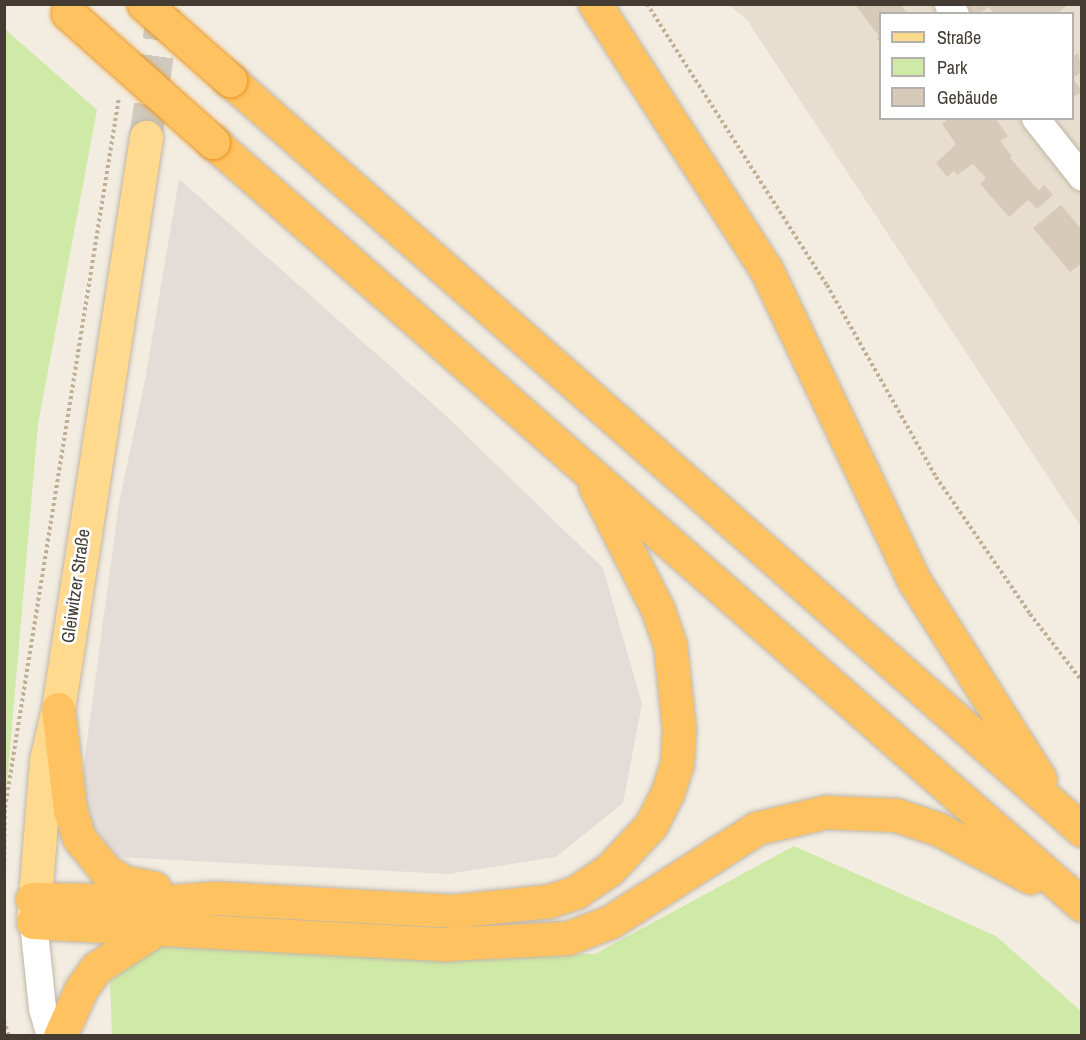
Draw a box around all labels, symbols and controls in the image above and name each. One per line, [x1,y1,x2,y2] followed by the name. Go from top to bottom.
[879,12,1074,120] legend
[937,25,981,50] text: Straße
[937,55,967,80] text: Park
[937,85,998,110] text: Gebäude
[57,528,95,644] street label: Gleiwitzer Straße

